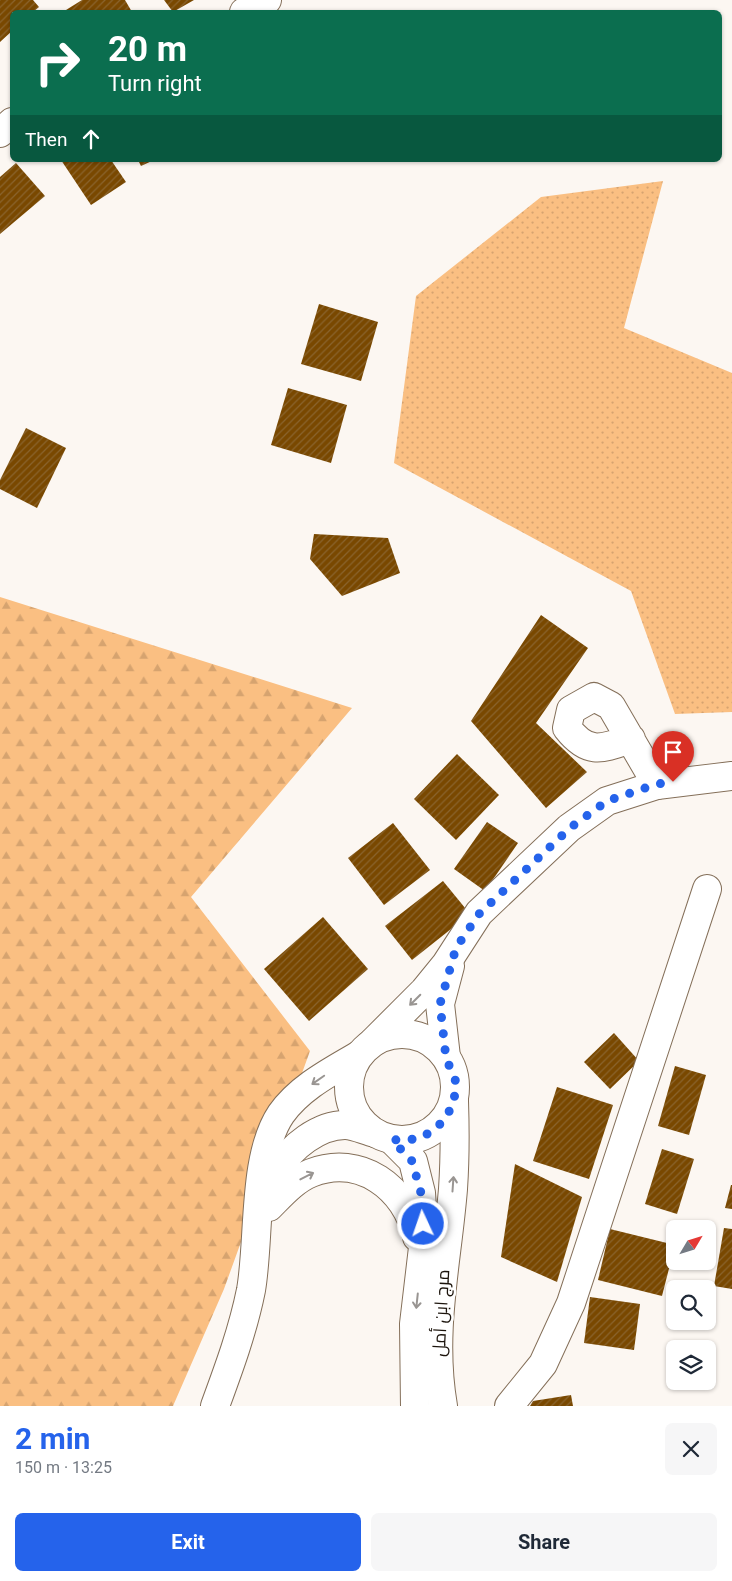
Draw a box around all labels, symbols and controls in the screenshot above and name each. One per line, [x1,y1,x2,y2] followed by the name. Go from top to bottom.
[108,29,187,70] text: 20 m
[25,30,90,95] icon: right
[108,71,202,96] text: Turn right
[77,125,105,153] icon: ahead
[25,128,67,151] text: Then
[652,731,694,782] pin
[659,738,687,766] icon: arrive
[409,993,421,1006] one-way arrow
[311,1075,325,1085] one-way arrow
[299,1171,314,1181] one-way arrow
[449,1176,458,1192] one-way arrow
[396,1197,448,1249] position arrow
[666,1220,716,1270] north arrow
[666,1220,716,1390] map controls
[428,1269,455,1357] street label: مرج ابن أمل
[666,1280,716,1330] button: search
[412,1293,422,1309] one-way arrow
[666,1340,716,1390] button: layers
[15,1421,90,1456] text: 2 min
[665,1423,717,1475] button: close
[15,1458,112,1477] text: 150 m · 13:25
[15,1513,361,1571] button: Exit
[371,1513,717,1571] button: Share

